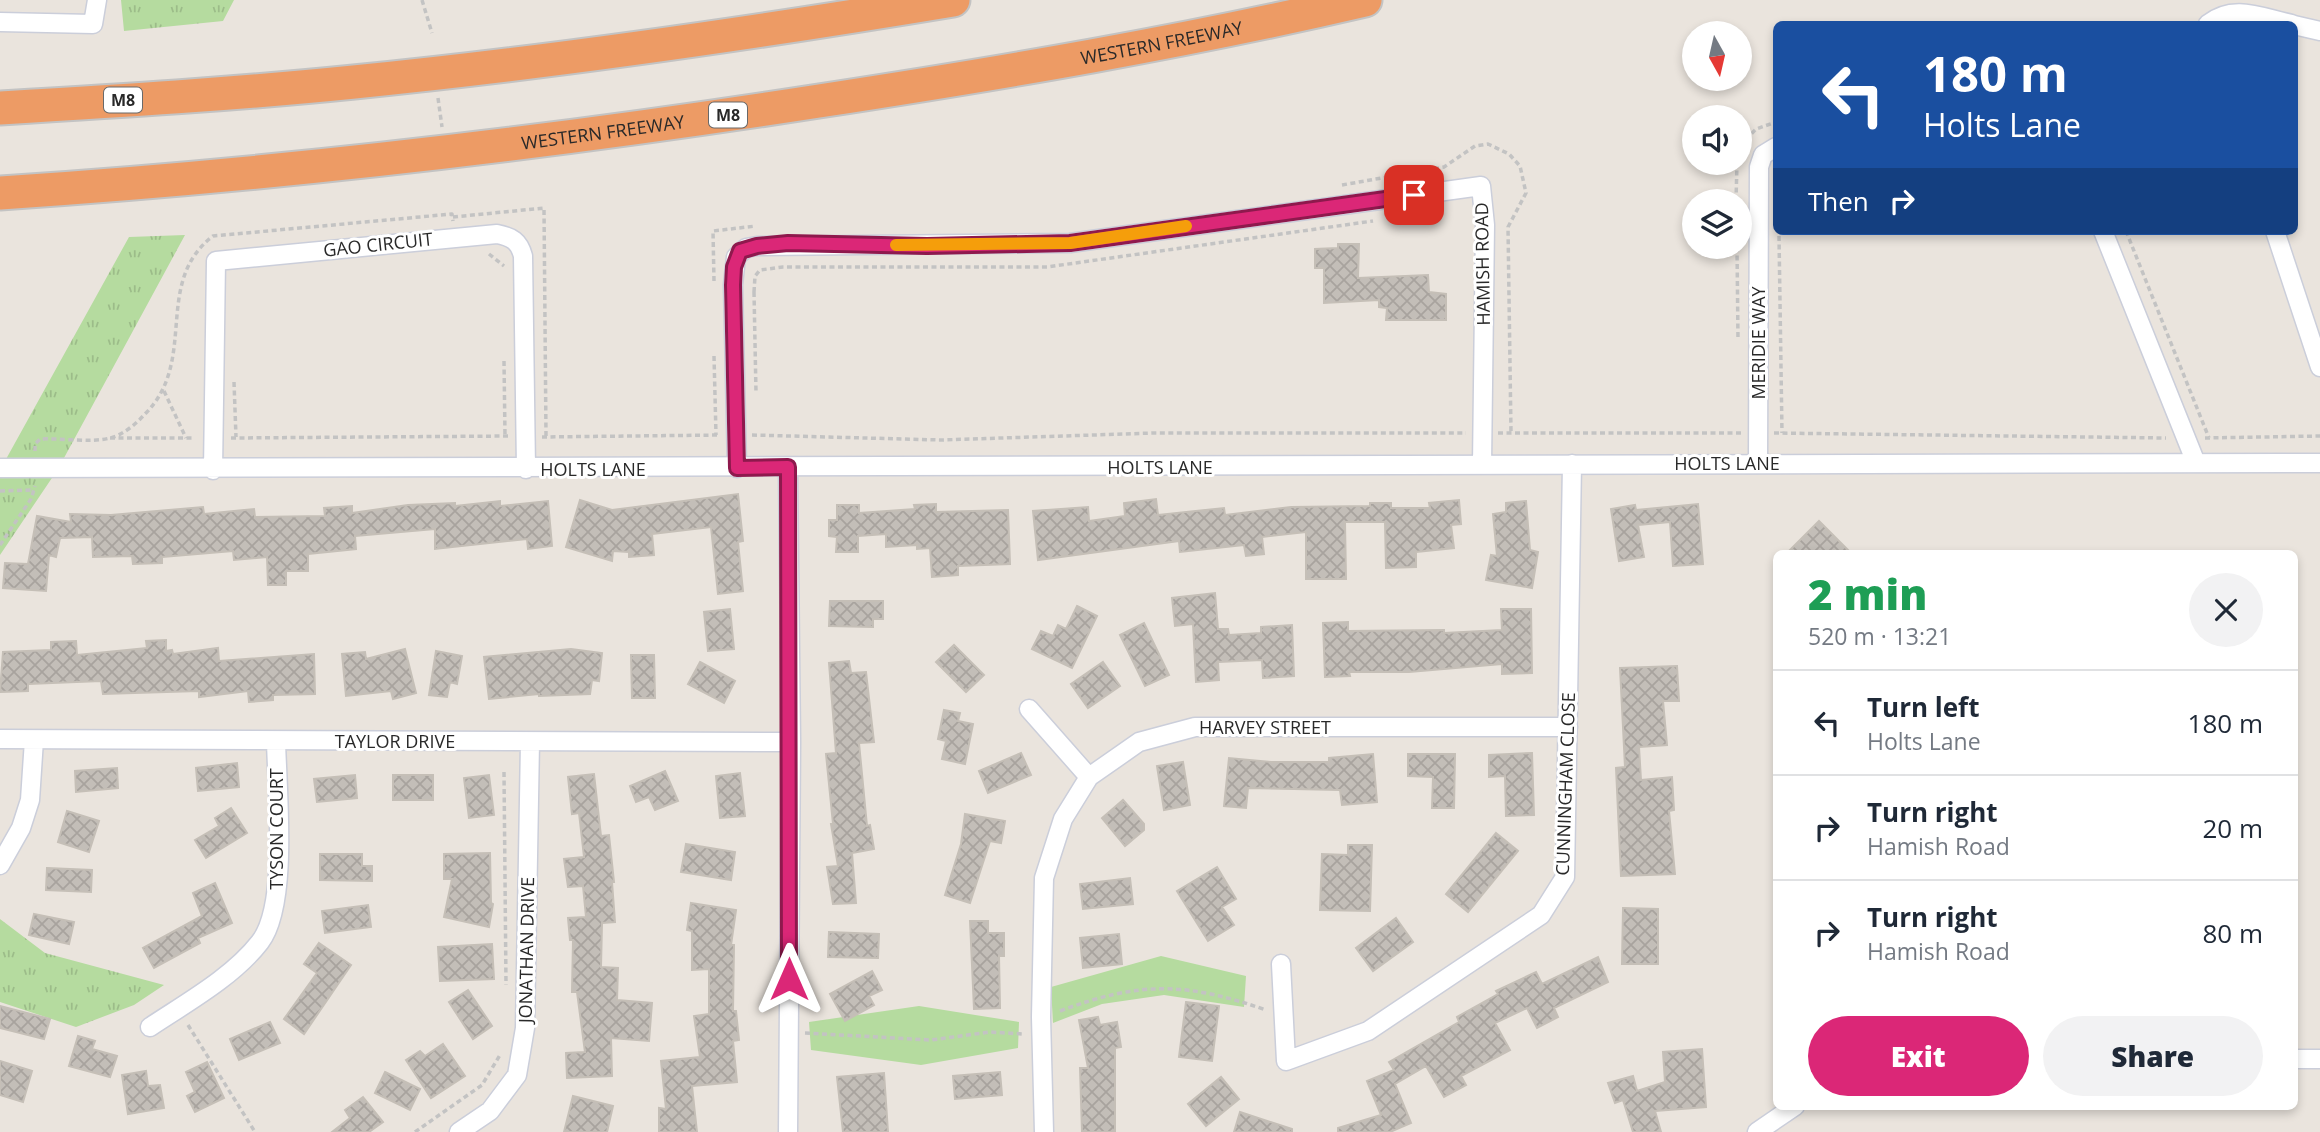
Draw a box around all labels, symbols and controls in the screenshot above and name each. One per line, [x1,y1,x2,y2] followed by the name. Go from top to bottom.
[1079,15,1246,70] street label: WESTERN FREEWAY
[1682,21,1752,91] north arrow
[1682,21,1752,259] map controls
[1923,40,2068,106] text: 180 m
[1808,49,1899,140] icon: left
[104,88,142,113] road number: M8
[709,102,747,127] road number: M8
[1923,103,2081,146] text: Holts Lane
[1682,105,1752,175] button: sound
[520,109,687,155] street label: WESTERN FREEWAY
[1384,165,1444,225] pin
[1395,176,1433,214] icon: arrive
[1883,182,1921,220] icon: right
[1808,183,1869,219] text: Then
[1682,189,1752,259] button: layers
[1469,202,1495,326] street label: HAMISH ROAD
[322,226,434,262] street label: GAO CIRCUIT
[1746,285,1770,400] street label: MERIDIE WAY
[1674,451,1780,475] street label: HOLTS LANE
[1107,455,1213,479] street label: HOLTS LANE
[540,457,646,481] street label: HOLTS LANE
[1808,565,1927,622] text: 2 min
[2189,573,2263,647] button: close
[1808,620,1951,652] text: 520 m · 13:21
[1867,689,1979,725] text: Turn left
[1550,692,1580,876] street label: CUNNINGHAM CLOSE
[1808,704,1846,742] icon: left
[2188,705,2263,741] text: 180 m
[1199,715,1331,739] street label: HARVEY STREET
[1867,725,1981,757] text: Holts Lane
[335,729,455,753] street label: TAYLOR DRIVE
[264,768,288,890] street label: TYSON COURT
[1867,794,1998,830] text: Turn right
[1808,809,1846,847] icon: right
[2202,810,2263,846] text: 20 m
[1867,830,2010,862] text: Hamish Road
[513,877,539,1025] street label: JONATHAN DRIVE
[1867,899,1998,935] text: Turn right
[1808,914,1846,952] icon: right
[2202,915,2263,951] text: 80 m
[1867,935,2010,967] text: Hamish Road
[752,942,826,1016] position arrow
[1808,1016,2029,1096] button: Exit
[2043,1016,2263,1096] button: Share

